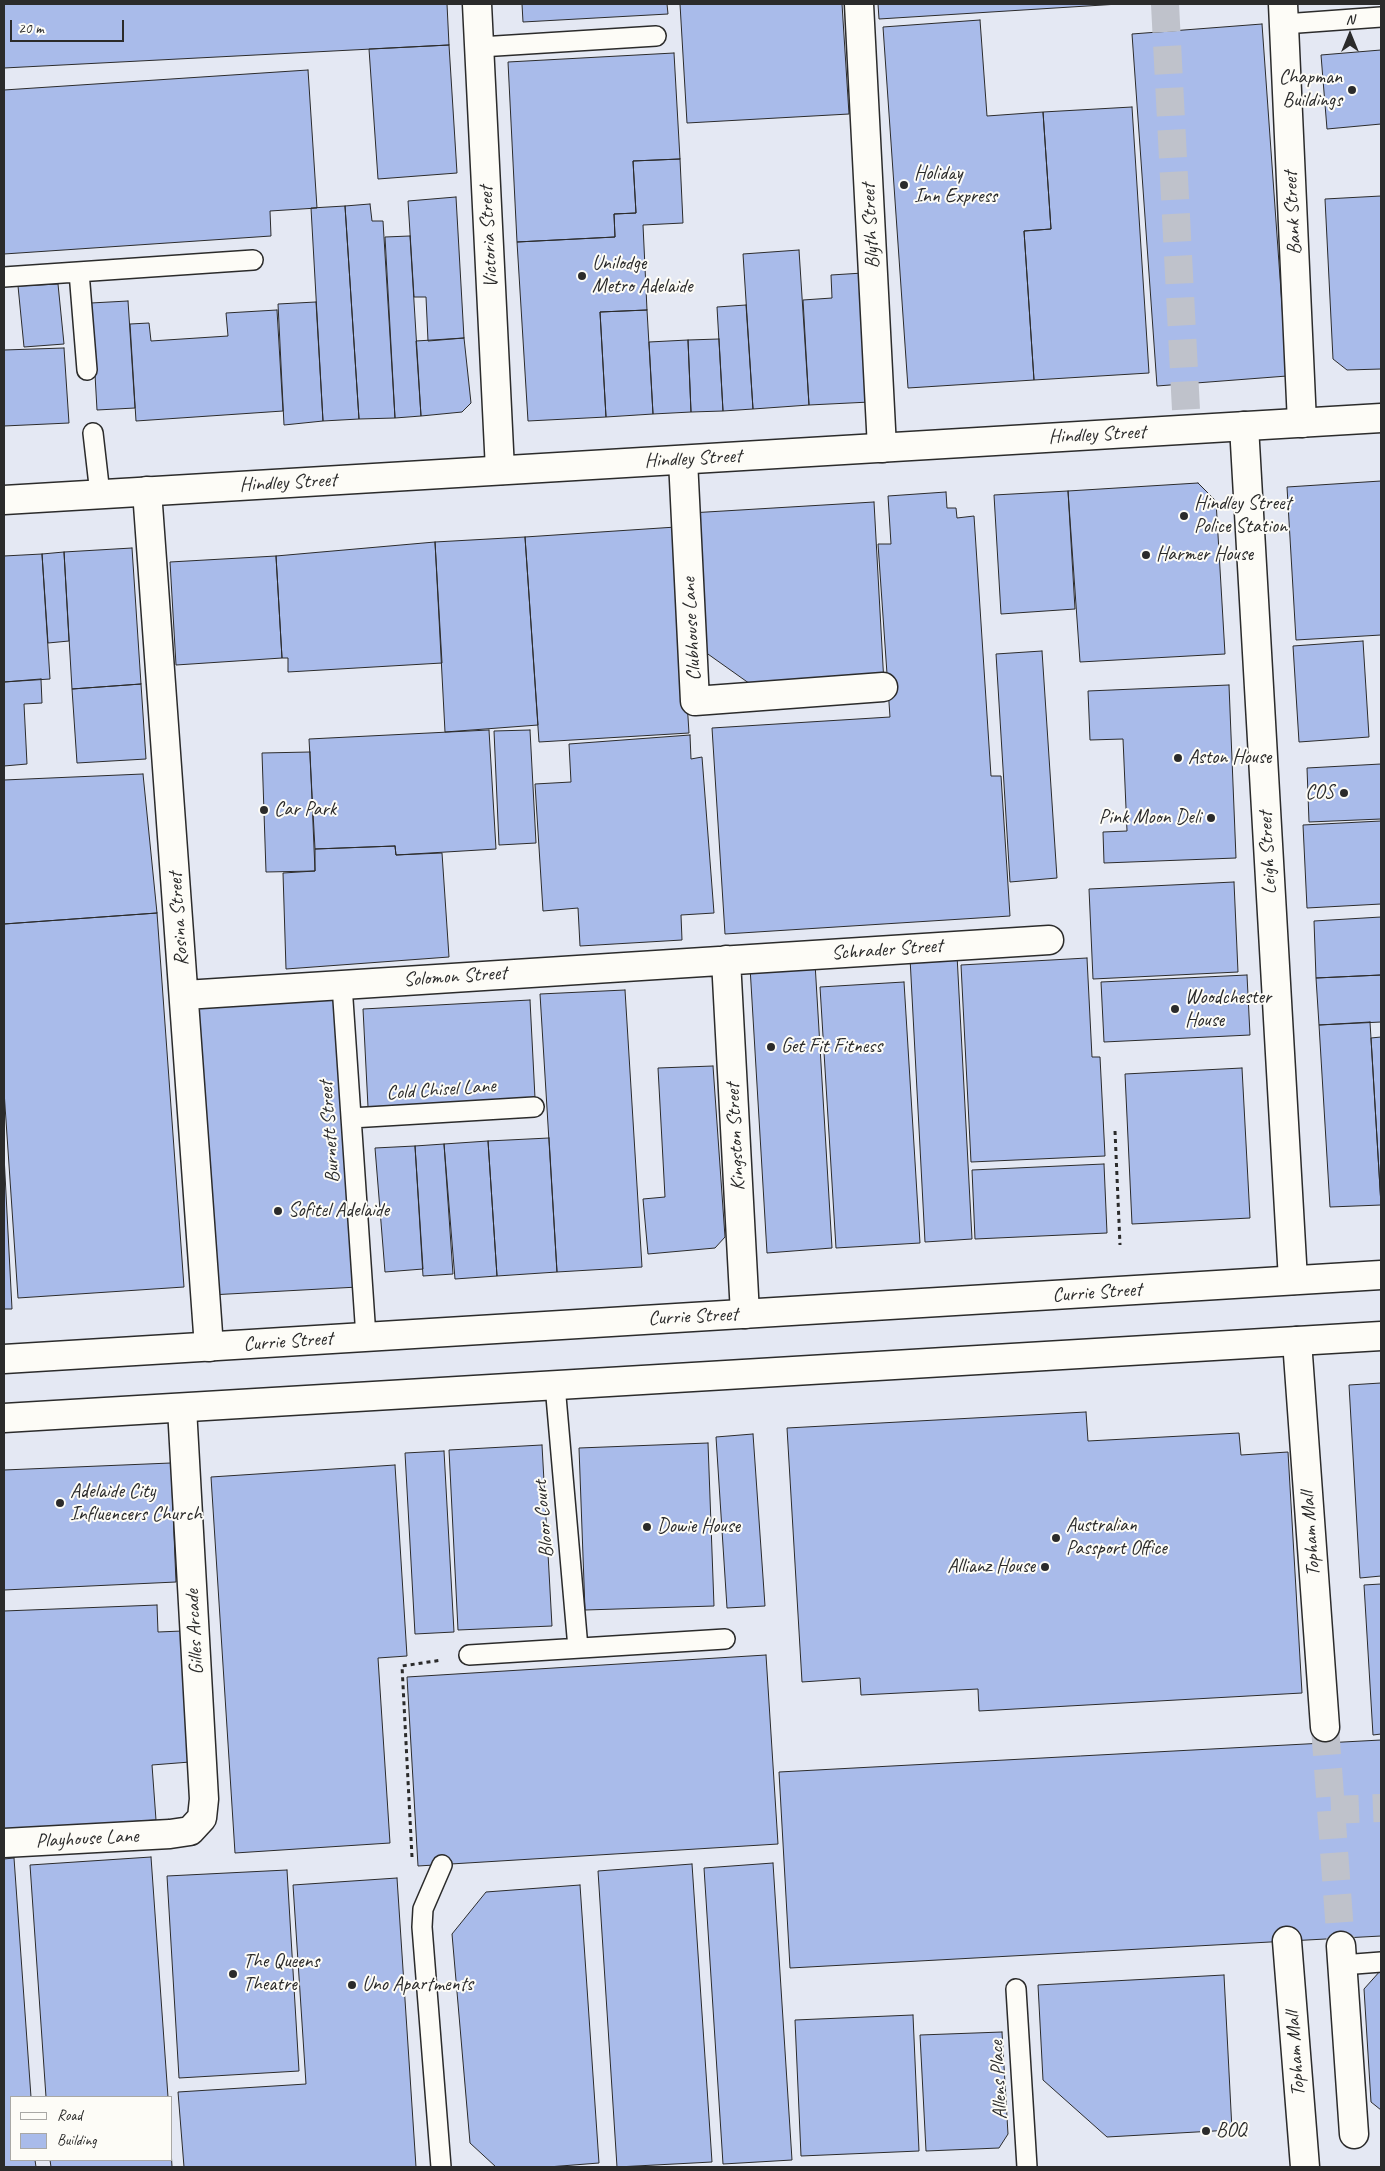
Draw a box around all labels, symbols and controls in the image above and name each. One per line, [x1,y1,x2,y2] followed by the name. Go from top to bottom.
[12,10,126,42] scale bar
[1325,10,1375,60] north arrow
[1346,11,1354,28] text: N
[18,19,44,38] text: 20 m
[1279,66,1342,113] place label: Chapman Buildings
[1346,84,1358,96] marker: Chapman Buildings
[914,162,997,209] place label: Holiday Inn Express
[1279,171,1307,255] street label: Bank Street
[898,179,910,191] marker: Holiday Inn Express
[857,183,885,269] street label: Blyth Street
[474,185,504,289] street label: Victoria Street
[592,252,693,299] place label: Unilodge Metro Adelaide
[576,270,588,282] marker: Unilodge Metro Adelaide
[1048,420,1146,450] street label: Hindley Street
[644,444,742,474] street label: Hindley Street
[239,468,337,498] street label: Hindley Street
[1194,492,1291,539] place label: Hindley Street Police Station
[1178,510,1190,522] marker: Hindley Street Police Station
[1156,543,1253,567] place label: Harmer House
[1140,549,1152,561] marker: Harmer House
[677,577,707,681] street label: Clubhouse Lane
[1188,746,1271,770] place label: Aston House
[1172,752,1184,764] marker: Aston House
[1305,781,1334,805] place label: COS
[1338,787,1350,799] marker: COS
[274,798,336,822] place label: Car Park
[258,804,270,816] marker: Car Park
[1099,806,1201,830] place label: Pink Moon Deli
[1254,811,1282,895] street label: Leigh Street
[1205,812,1217,824] marker: Pink Moon Deli
[164,871,194,967] street label: Rosina Street
[831,934,943,966] street label: Schrader Street
[402,961,508,993] street label: Solomon Street
[1185,986,1271,1033] place label: Woodchester House
[1169,1003,1181,1015] marker: Woodchester House
[781,1035,882,1059] place label: Get Fit Fitness
[765,1041,777,1053] marker: Get Fit Fitness
[386,1074,496,1106] street label: Cold Chisel Lane
[314,1080,346,1184] street label: Burnett Street
[721,1082,751,1192] street label: Kingston Street
[288,1199,389,1223] place label: Sofitel Adelaide
[272,1205,284,1217] marker: Sofitel Adelaide
[1051,1278,1143,1308] street label: Currie Street
[648,1303,738,1331] street label: Currie Street
[242,1327,334,1357] street label: Currie Street
[529,1479,559,1559] street label: Bloor Court
[70,1480,202,1527] place label: Adelaide City Influencers Church
[1296,1491,1326,1577] street label: Topham Mall
[54,1497,66,1509] marker: Adelaide City Influencers Church
[1066,1514,1167,1561] place label: Australian Passport Office
[657,1515,740,1539] place label: Dowie House
[641,1521,653,1533] marker: Dowie House
[1050,1532,1062,1544] marker: Australian Passport Office
[947,1555,1035,1579] place label: Allianz House
[1039,1561,1051,1573] marker: Allianz House
[181,1589,209,1675] street label: Gilles Arcade
[35,1824,139,1854] street label: Playhouse Lane
[243,1950,319,1997] place label: The Queens Theatre
[227,1968,239,1980] marker: The Queens Theatre
[362,1973,473,1997] place label: Uno Apartments
[346,1979,358,1991] marker: Uno Apartments
[1281,2011,1311,2097] street label: Topham Mall
[985,2040,1013,2120] street label: Allens Place
[10,2096,172,2161] legend
[57,2106,82,2125] text: Road
[1216,2119,1246,2143] place label: BOQ
[1200,2125,1212,2137] marker: BOQ
[57,2131,96,2150] text: Building

